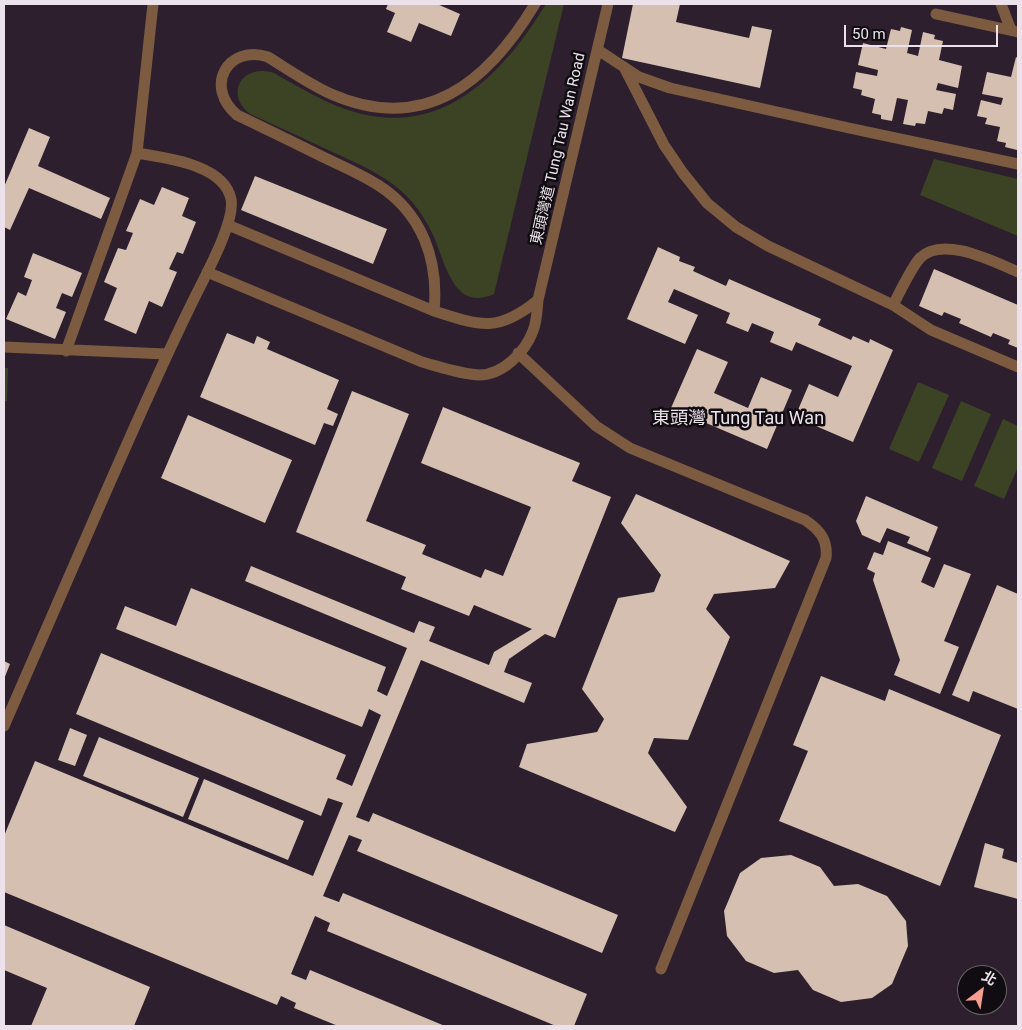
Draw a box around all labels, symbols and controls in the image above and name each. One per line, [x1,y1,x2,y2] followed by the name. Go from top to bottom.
[847,15,1001,47] scale bar
[852,25,886,43] text: 50 m
[528,51,590,247] street label: 東頭灣道 Tung Tau Wan Road
[652,408,824,430] district label: 東頭灣 Tung Tau Wan
[957,965,1007,1015] north arrow
[979,968,999,988] text: 北

